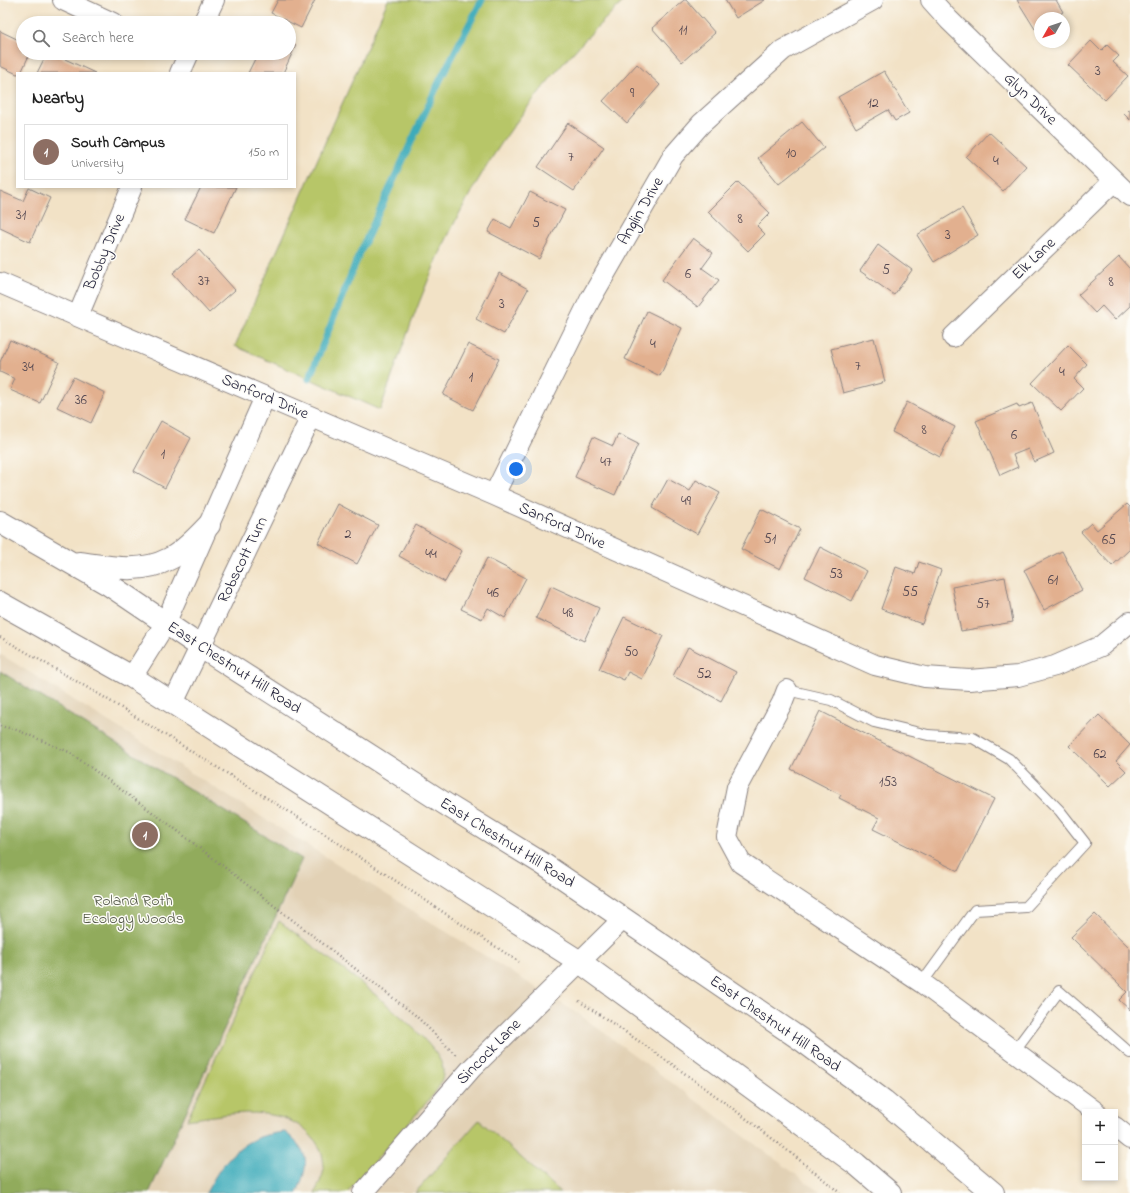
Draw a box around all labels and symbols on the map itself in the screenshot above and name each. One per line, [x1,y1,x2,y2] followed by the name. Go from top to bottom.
[1034,12,1070,48] north arrow
[679,20,688,41] house number: 11
[1095,61,1101,82] house number: 3
[998,67,1063,131] street label: Glyn Drive
[630,83,635,104] house number: 9
[867,93,879,114] house number: 12
[786,143,796,164] house number: 10
[568,147,574,168] house number: 7
[993,151,999,172] house number: 4
[612,172,671,250] street label: Anglin Drive
[16,205,27,226] house number: 31
[78,209,132,295] street label: Bobby Drive
[737,209,743,230] house number: 8
[532,213,540,234] house number: 5
[945,225,951,246] house number: 3
[1007,231,1062,286] street label: Elk Lane
[882,260,890,281] house number: 5
[685,264,691,285] house number: 6
[198,271,210,292] house number: 37
[1108,272,1114,293] house number: 8
[499,294,505,315] house number: 3
[650,334,656,355] house number: 4
[855,356,861,377] house number: 7
[22,357,34,378] house number: 34
[1059,362,1065,383] house number: 4
[469,367,474,388] house number: 1
[218,368,313,427] street label: Sanford Drive
[75,390,87,411] house number: 36
[921,420,927,441] house number: 8
[1011,425,1017,446] house number: 6
[161,444,166,465] house number: 1
[600,452,612,473] house number: 47
[506,459,526,479] your location
[681,491,692,512] house number: 49
[515,496,610,556] street label: Sanford Drive
[212,513,274,607] street label: Robscott Turn
[345,524,352,545] house number: 2
[764,529,777,550] house number: 51
[1102,530,1116,551] house number: 65
[425,544,437,565] house number: 44
[829,564,843,585] house number: 53
[1048,570,1059,591] house number: 61
[902,582,918,603] house number: 55
[487,583,499,604] house number: 46
[976,594,990,615] house number: 57
[562,603,574,624] house number: 48
[162,616,306,720] street label: East Chestnut Hill Road
[624,642,638,663] house number: 50
[697,664,712,685] house number: 52
[1093,744,1107,765] house number: 62
[879,772,897,793] house number: 153
[435,792,579,894] street label: East Chestnut Hill Road
[132,820,158,850] pin: 1
[82,889,184,931] park label: Roland Roth Ecology Woods
[704,970,846,1078] street label: East Chestnut Hill Road
[451,1013,527,1091] street label: Sincock Lane

